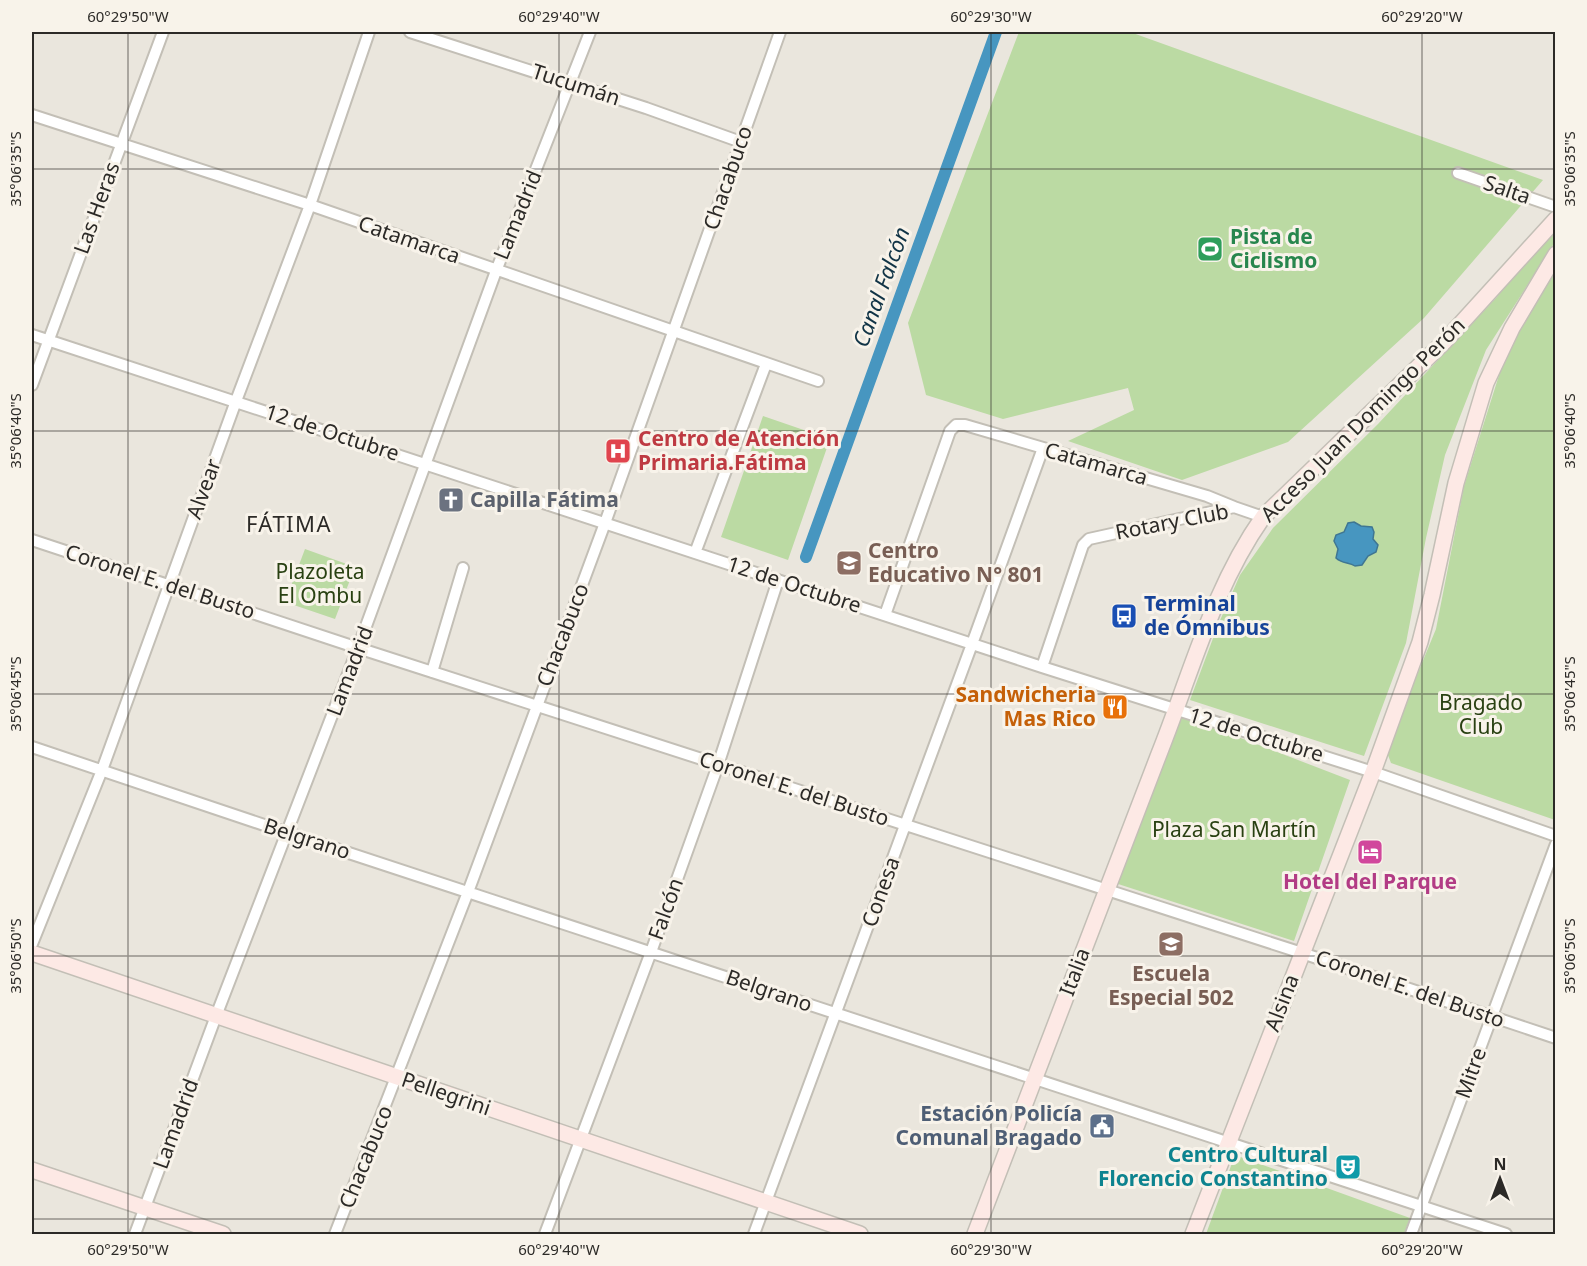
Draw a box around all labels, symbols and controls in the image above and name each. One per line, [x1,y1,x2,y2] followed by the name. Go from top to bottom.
[87,6,169,26] text: 60°29'50"W
[518,6,600,26] text: 60°29'40"W
[950,6,1032,26] text: 60°29'30"W
[1381,6,1463,26] text: 60°29'20"W
[529,57,624,111] street label: Tucumán
[696,122,758,234] street label: Chacabuco
[5,131,25,207] text: 35°06'35"S
[1559,131,1579,207] text: 35°06'35"S
[67,158,126,257] street label: Las Heras
[486,166,548,264] street label: Lamadrid
[1480,168,1535,210] street label: Salta
[355,209,464,270] street label: Catamarca
[844,222,916,351] water label: Canal Falcón
[1230,222,1317,274] place label: Pista de Ciclismo
[1195,234,1225,264] sports icon: Pista de Ciclismo
[1254,311,1471,528] street label: Acceso Juan Domingo Perón
[5,393,25,469] text: 35°06'40"S
[1559,393,1579,469] text: 35°06'40"S
[262,397,403,467] street label: 12 de Octubre
[638,424,839,476] place label: Centro de Atención Primaria.Fátima
[1041,435,1151,491] street label: Catamarca
[603,436,633,466] hospital icon: Centro de Atención Primaria.Fátima
[179,455,227,522] street label: Alvear
[436,485,466,515] church icon: Capilla Fátima
[470,485,619,513] place label: Capilla Fátima
[1113,496,1231,546] street label: Rotary Club
[246,508,332,538] district label: FÁTIMA
[868,536,1044,588] place label: Centro Educativo N° 801
[62,537,259,625] street label: Coronel E. del Busto
[834,548,864,578] school or university icon: Centro Educativo N° 801
[724,549,865,619] street label: 12 de Octubre
[275,557,365,609] park label: Plazoleta El Ombu
[530,579,595,690] street label: Chacabuco
[1144,589,1270,641] place label: Terminal de Ómnibus
[1109,601,1139,631] bus stop icon: Terminal de Ómnibus
[319,622,379,720] street label: Lamadrid
[5,656,25,732] text: 35°06'45"S
[1559,656,1579,732] text: 35°06'45"S
[955,680,1096,732] place label: Sandwicheria Mas Rico
[1439,688,1523,740] park label: Bragado Club
[1100,692,1130,722] restaurant icon: Sandwicheria Mas Rico
[1185,700,1327,768] street label: 12 de Octubre
[696,744,893,832] street label: Coronel E. del Busto
[260,811,354,865] street label: Belgrano
[1152,815,1316,843] park label: Plaza San Martín
[1355,837,1385,867] hotel icon: Hotel del Parque
[854,853,906,931] street label: Conesa
[1283,867,1457,895] place label: Hotel del Parque
[641,874,689,943] street label: Falcón
[5,918,25,994] text: 35°06'50"S
[1559,918,1579,994] text: 35°06'50"S
[1156,929,1186,959] school or university icon: Escuela Especial 502
[1312,943,1508,1034] street label: Coronel E. del Busto
[1052,944,1096,1000] street label: Italia
[1108,959,1234,1011] place label: Escuela Especial 502
[722,962,816,1018] street label: Belgrano
[1257,970,1305,1035] street label: Alsina
[1448,1043,1492,1102] street label: Mitre
[398,1065,495,1121] street label: Pellegrini
[146,1075,204,1173] street label: Lamadrid
[896,1099,1082,1151] place label: Estación Policía Comunal Bragado
[332,1101,398,1212] street label: Chacabuco
[1087,1111,1117,1141] public building icon: Estación Policía Comunal Bragado
[1098,1140,1328,1192] place label: Centro Cultural Florencio Constantino
[1470,1149,1530,1209] north arrow
[1333,1152,1363,1182] theatre icon: Centro Cultural Florencio Constantino
[1493,1153,1507,1175] text: N
[87,1239,169,1259] text: 60°29'50"W
[518,1239,600,1259] text: 60°29'40"W
[950,1239,1032,1259] text: 60°29'30"W
[1381,1239,1463,1259] text: 60°29'20"W

